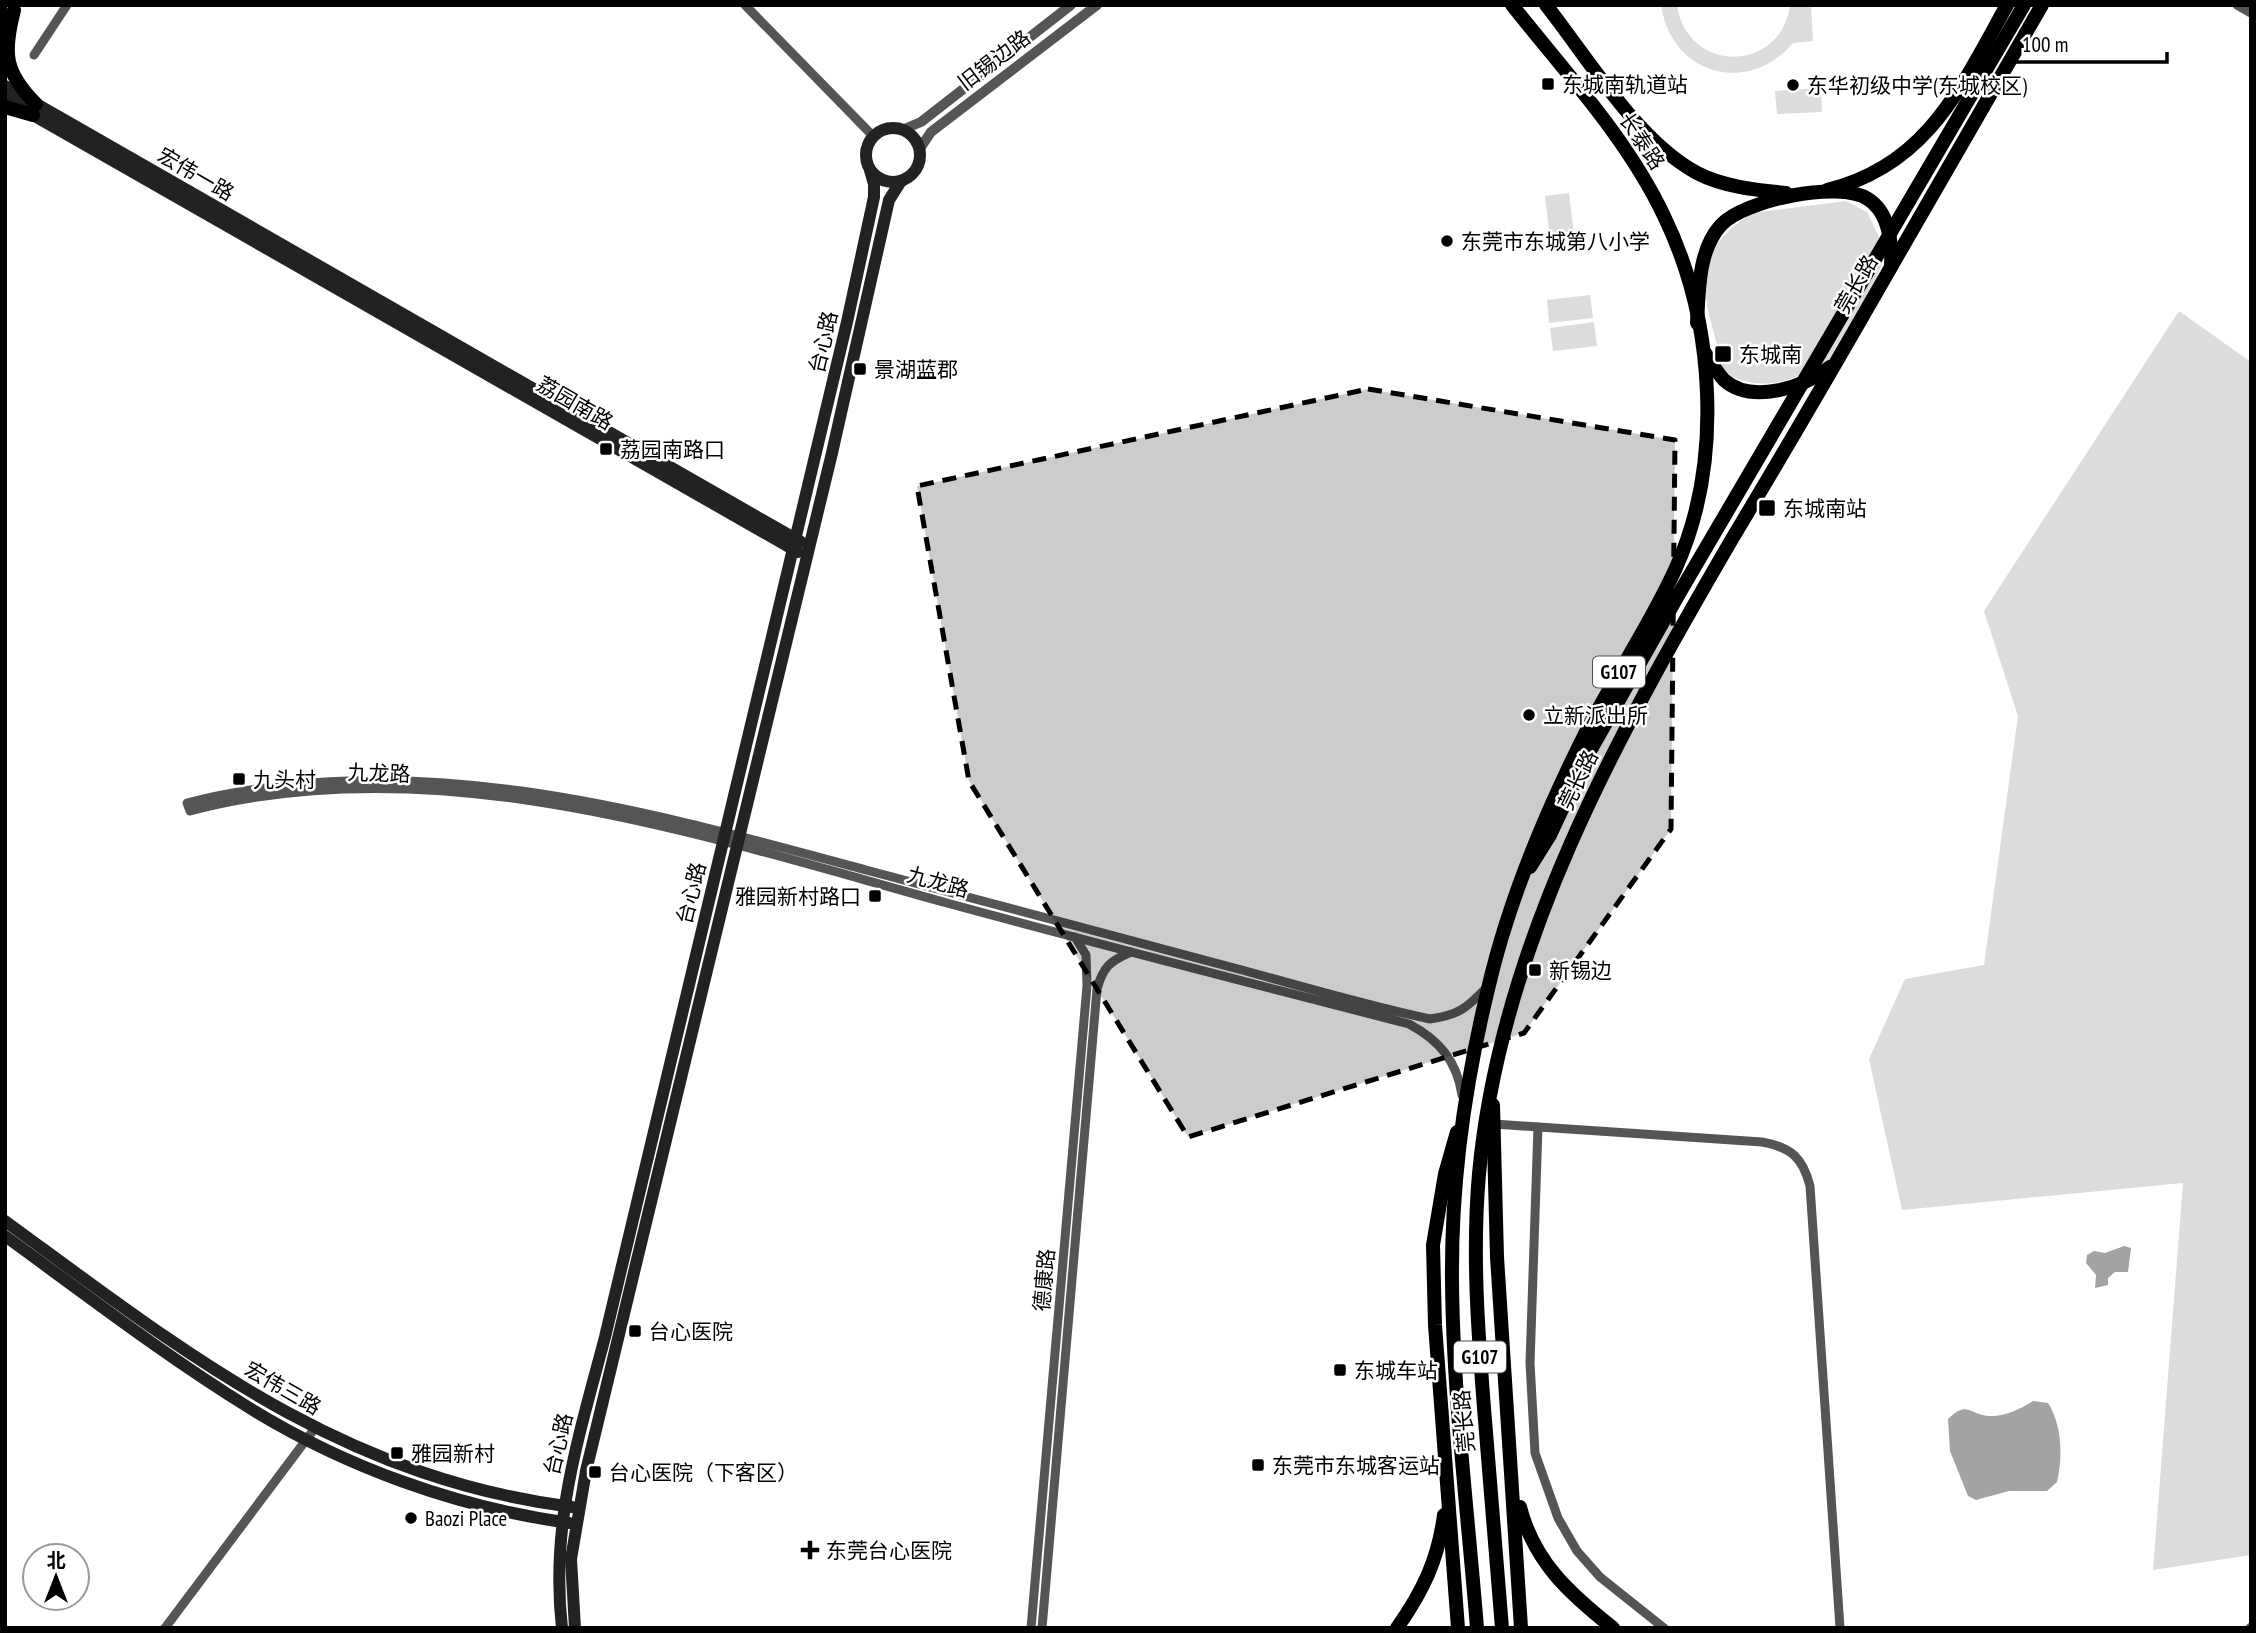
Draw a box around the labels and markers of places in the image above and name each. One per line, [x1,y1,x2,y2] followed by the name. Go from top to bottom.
[1562,71,1688,98] place label: 东城南轨道站
[1807,72,2027,99] place label: 东华初级中学(东城校区)
[1540,76,1556,92] marker: 东城南轨道站
[1785,77,1801,93] marker: 东华初级中学(东城校区)
[1461,228,1650,255] place label: 东莞市东城第八小学
[1439,233,1455,249] marker: 东莞市东城第八小学
[1739,341,1802,368] place label: 东城南
[1713,344,1733,364] marker: 东城南
[874,356,958,383] place label: 景湖蓝郡
[852,361,868,377] marker: 景湖蓝郡
[620,436,725,463] place label: 荔园南路口
[598,441,614,457] marker: 荔园南路口
[1783,495,1867,522] place label: 东城南站
[1757,498,1777,518] marker: 东城南站
[1543,702,1648,729] place label: 立新派出所
[1521,707,1537,723] marker: 立新派出所
[253,766,316,793] place label: 九头村
[231,771,247,787] marker: 九头村
[735,883,861,910] place label: 雅园新村路口
[867,888,883,904] marker: 雅园新村路口
[1549,957,1612,984] place label: 新锡边
[1527,962,1543,978] marker: 新锡边
[649,1318,733,1345] place label: 台心医院
[627,1323,643,1339] marker: 台心医院
[1354,1357,1438,1384] place label: 东城车站
[1332,1362,1348,1378] marker: 东城车站
[411,1440,495,1467] place label: 雅园新村
[389,1445,405,1461] marker: 雅园新村
[1272,1452,1440,1479] place label: 东莞市东城客运站
[1250,1457,1266,1473] marker: 东莞市东城客运站
[609,1459,798,1486] place label: 台心医院（下客区）
[587,1464,603,1480] marker: 台心医院（下客区）
[425,1505,507,1532] place label: Baozi Place
[403,1510,419,1526] marker: Baozi Place
[826,1537,952,1564] place label: 东莞台心医院
[800,1540,820,1560] marker: 东莞台心医院

